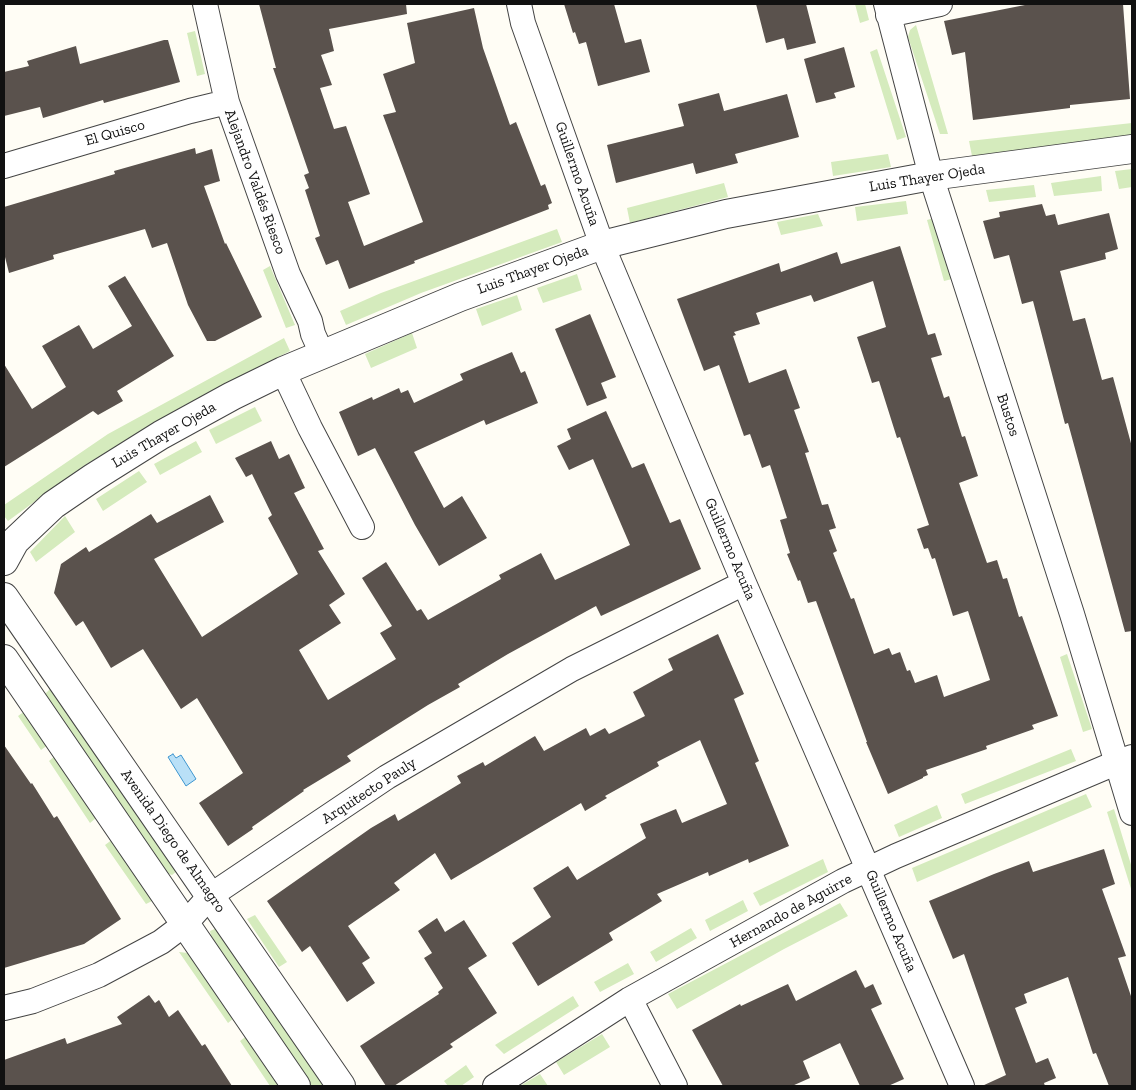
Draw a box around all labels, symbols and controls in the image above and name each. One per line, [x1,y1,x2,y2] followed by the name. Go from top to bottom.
[220,107,290,257] street label: Alejandro Valdés Riesco
[83,116,147,150] street label: El Quisco
[551,120,603,228] street label: Guillermo Acuña
[868,160,986,196] street label: Luis Thayer Ojeda
[475,242,591,298] street label: Luis Thayer Ojeda
[993,391,1023,439] street label: Bustos
[109,398,219,472] street label: Luis Thayer Ojeda
[700,495,760,603] street label: Guillermo Acuña
[319,754,419,828] street label: Arquitecto Pauly
[117,766,229,916] street label: Avenida Diego de Almagro
[861,867,921,975] street label: Guillermo Acuña
[727,870,855,952] street label: Hernando de Aguirre

